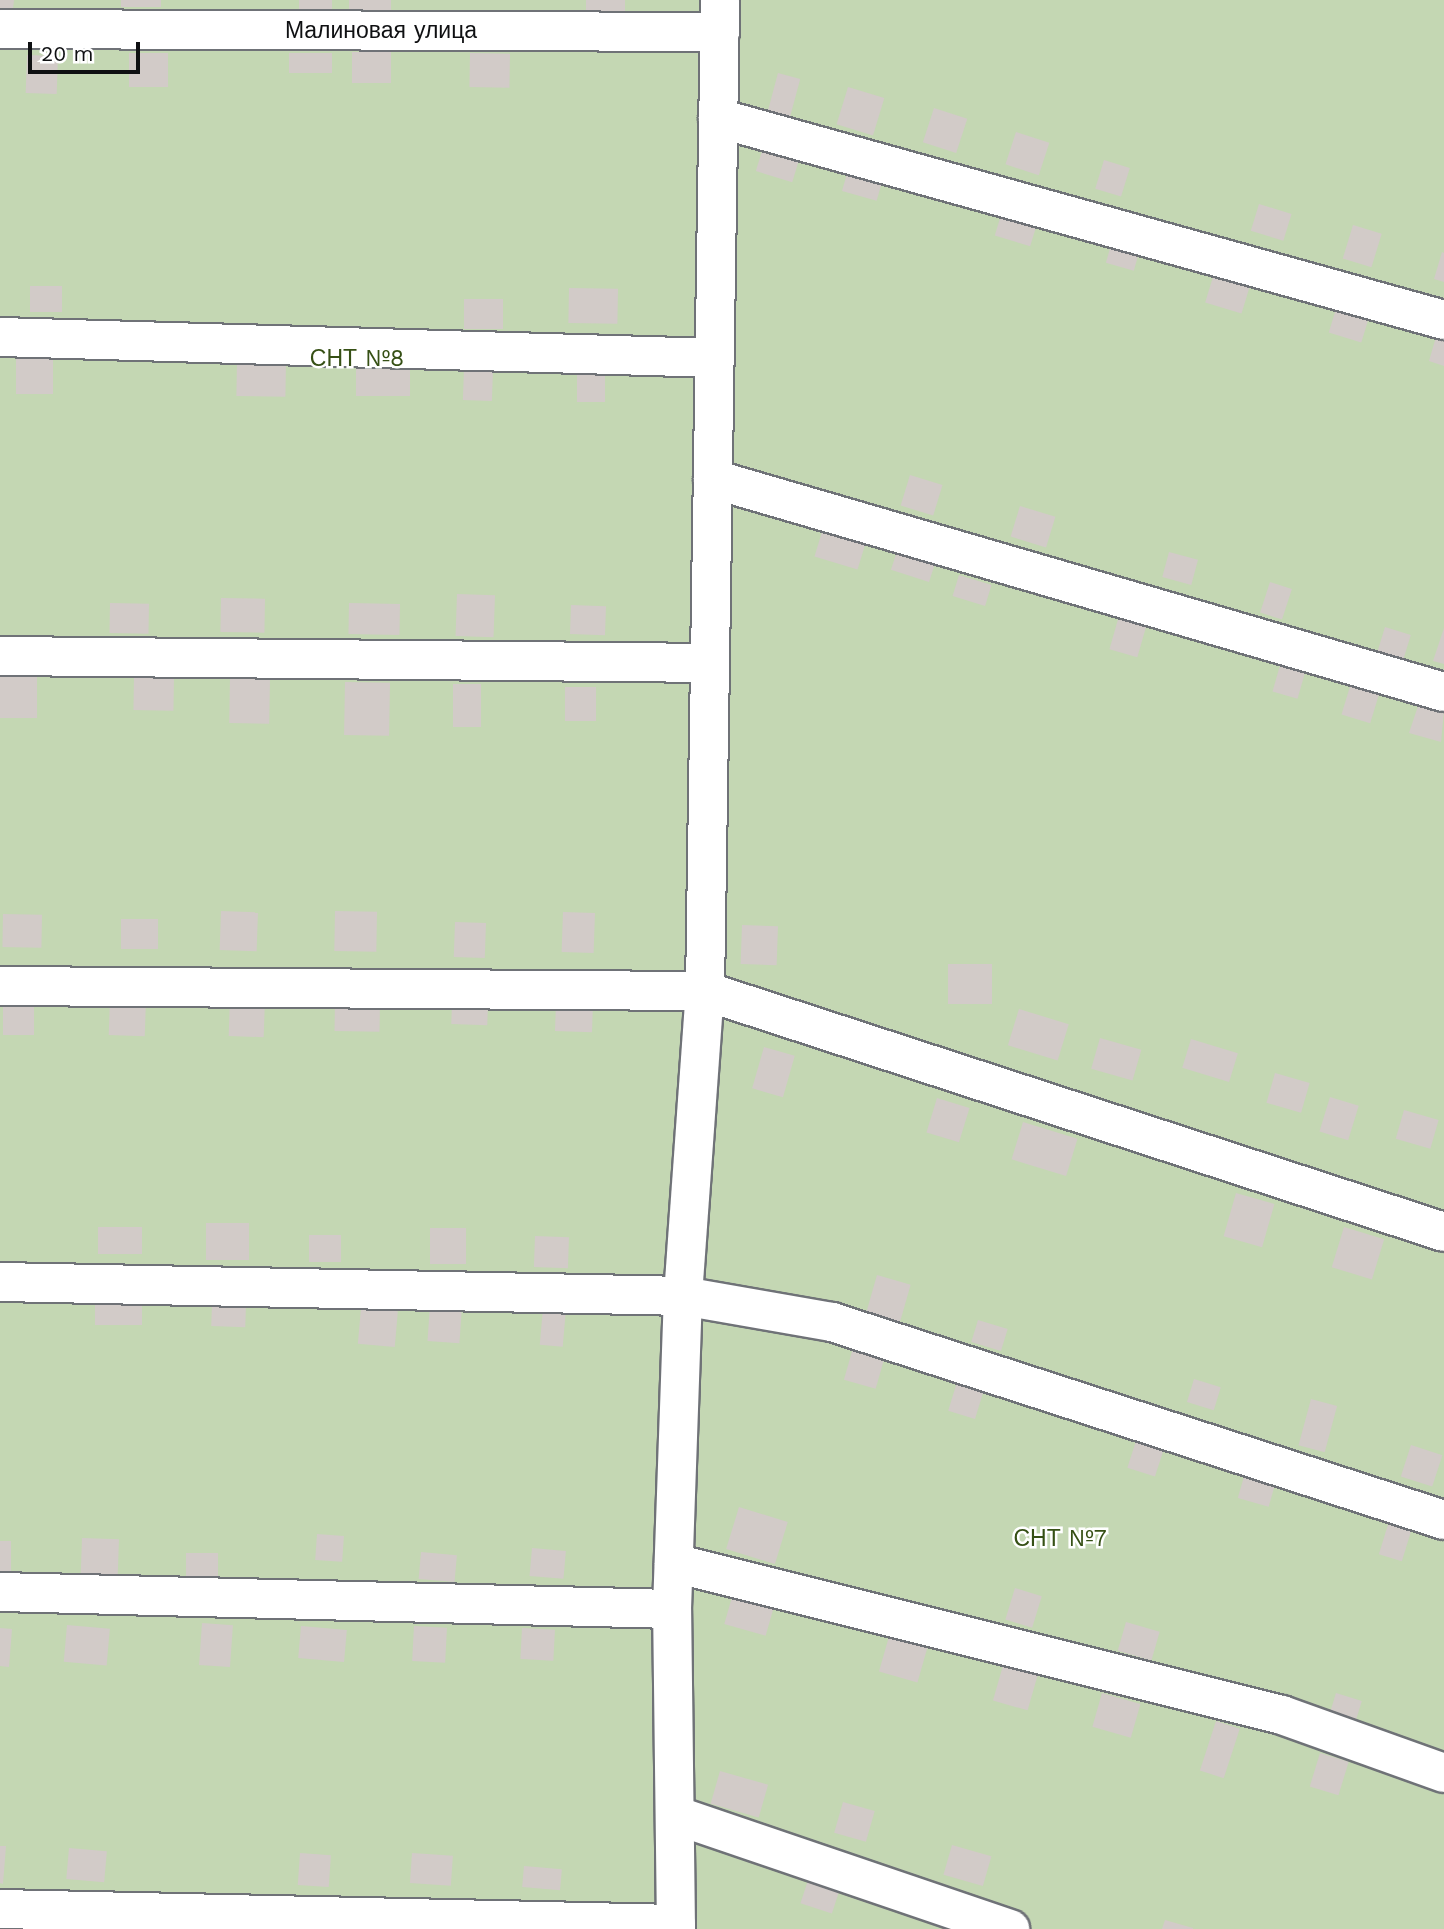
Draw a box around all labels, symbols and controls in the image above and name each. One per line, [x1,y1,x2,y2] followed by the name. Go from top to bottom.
[285,17,477,45] street label: Малиновая улица
[32,28,144,72] scale bar
[41,41,93,66] text: 20 m
[310,345,404,373] park label: СНТ №8
[1013,1525,1107,1553] park label: СНТ №7

